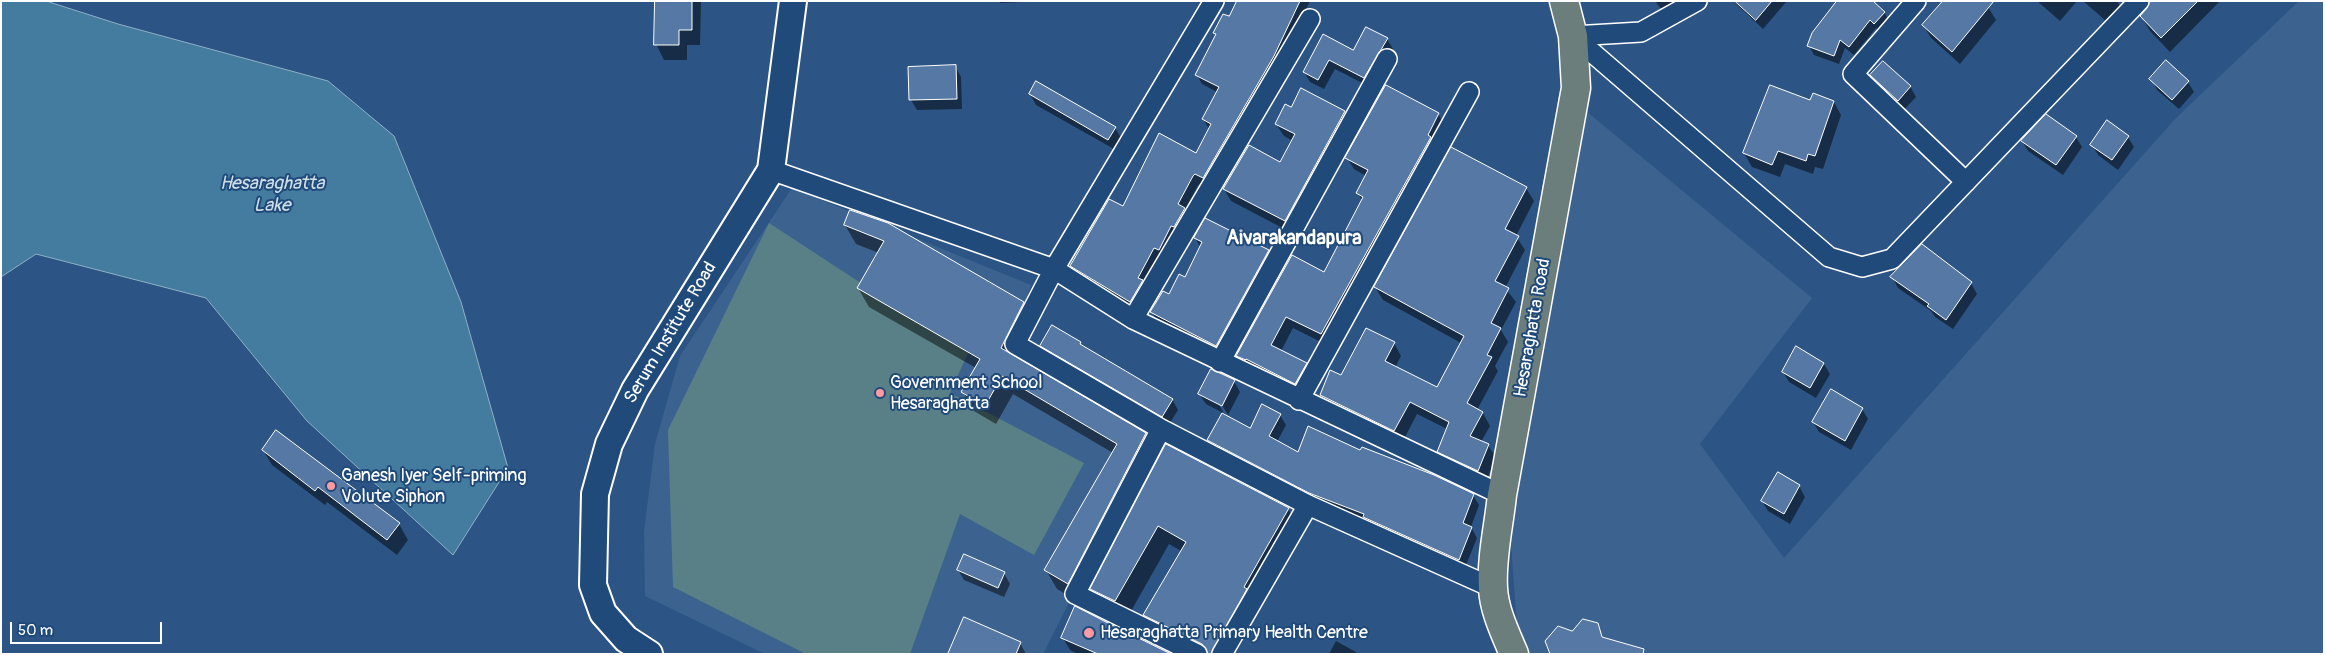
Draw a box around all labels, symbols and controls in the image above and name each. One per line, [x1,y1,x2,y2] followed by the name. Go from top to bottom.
[220,173,324,217] water label: Hesaraghatta Lake
[1226,227,1362,251] district label: Aivarakandapura
[1510,257,1556,399] street label: Hesaraghatta Road
[620,258,722,408] street label: Serum Institute Road
[890,372,1043,414] place label: Government School Hesaraghatta
[874,387,886,399] marker: Government School Hesaraghatta
[341,465,527,508] place label: Ganesh Iyer Self-priming Volute Siphon
[325,480,337,492] marker: Ganesh Iyer Self-priming Volute Siphon
[12,612,165,644] scale bar
[18,621,53,640] text: 50 m
[1100,622,1368,644] place label: Hesaraghatta Primary Health Centre
[1082,626,1096,640] marker: Hesaraghatta Primary Health Centre

